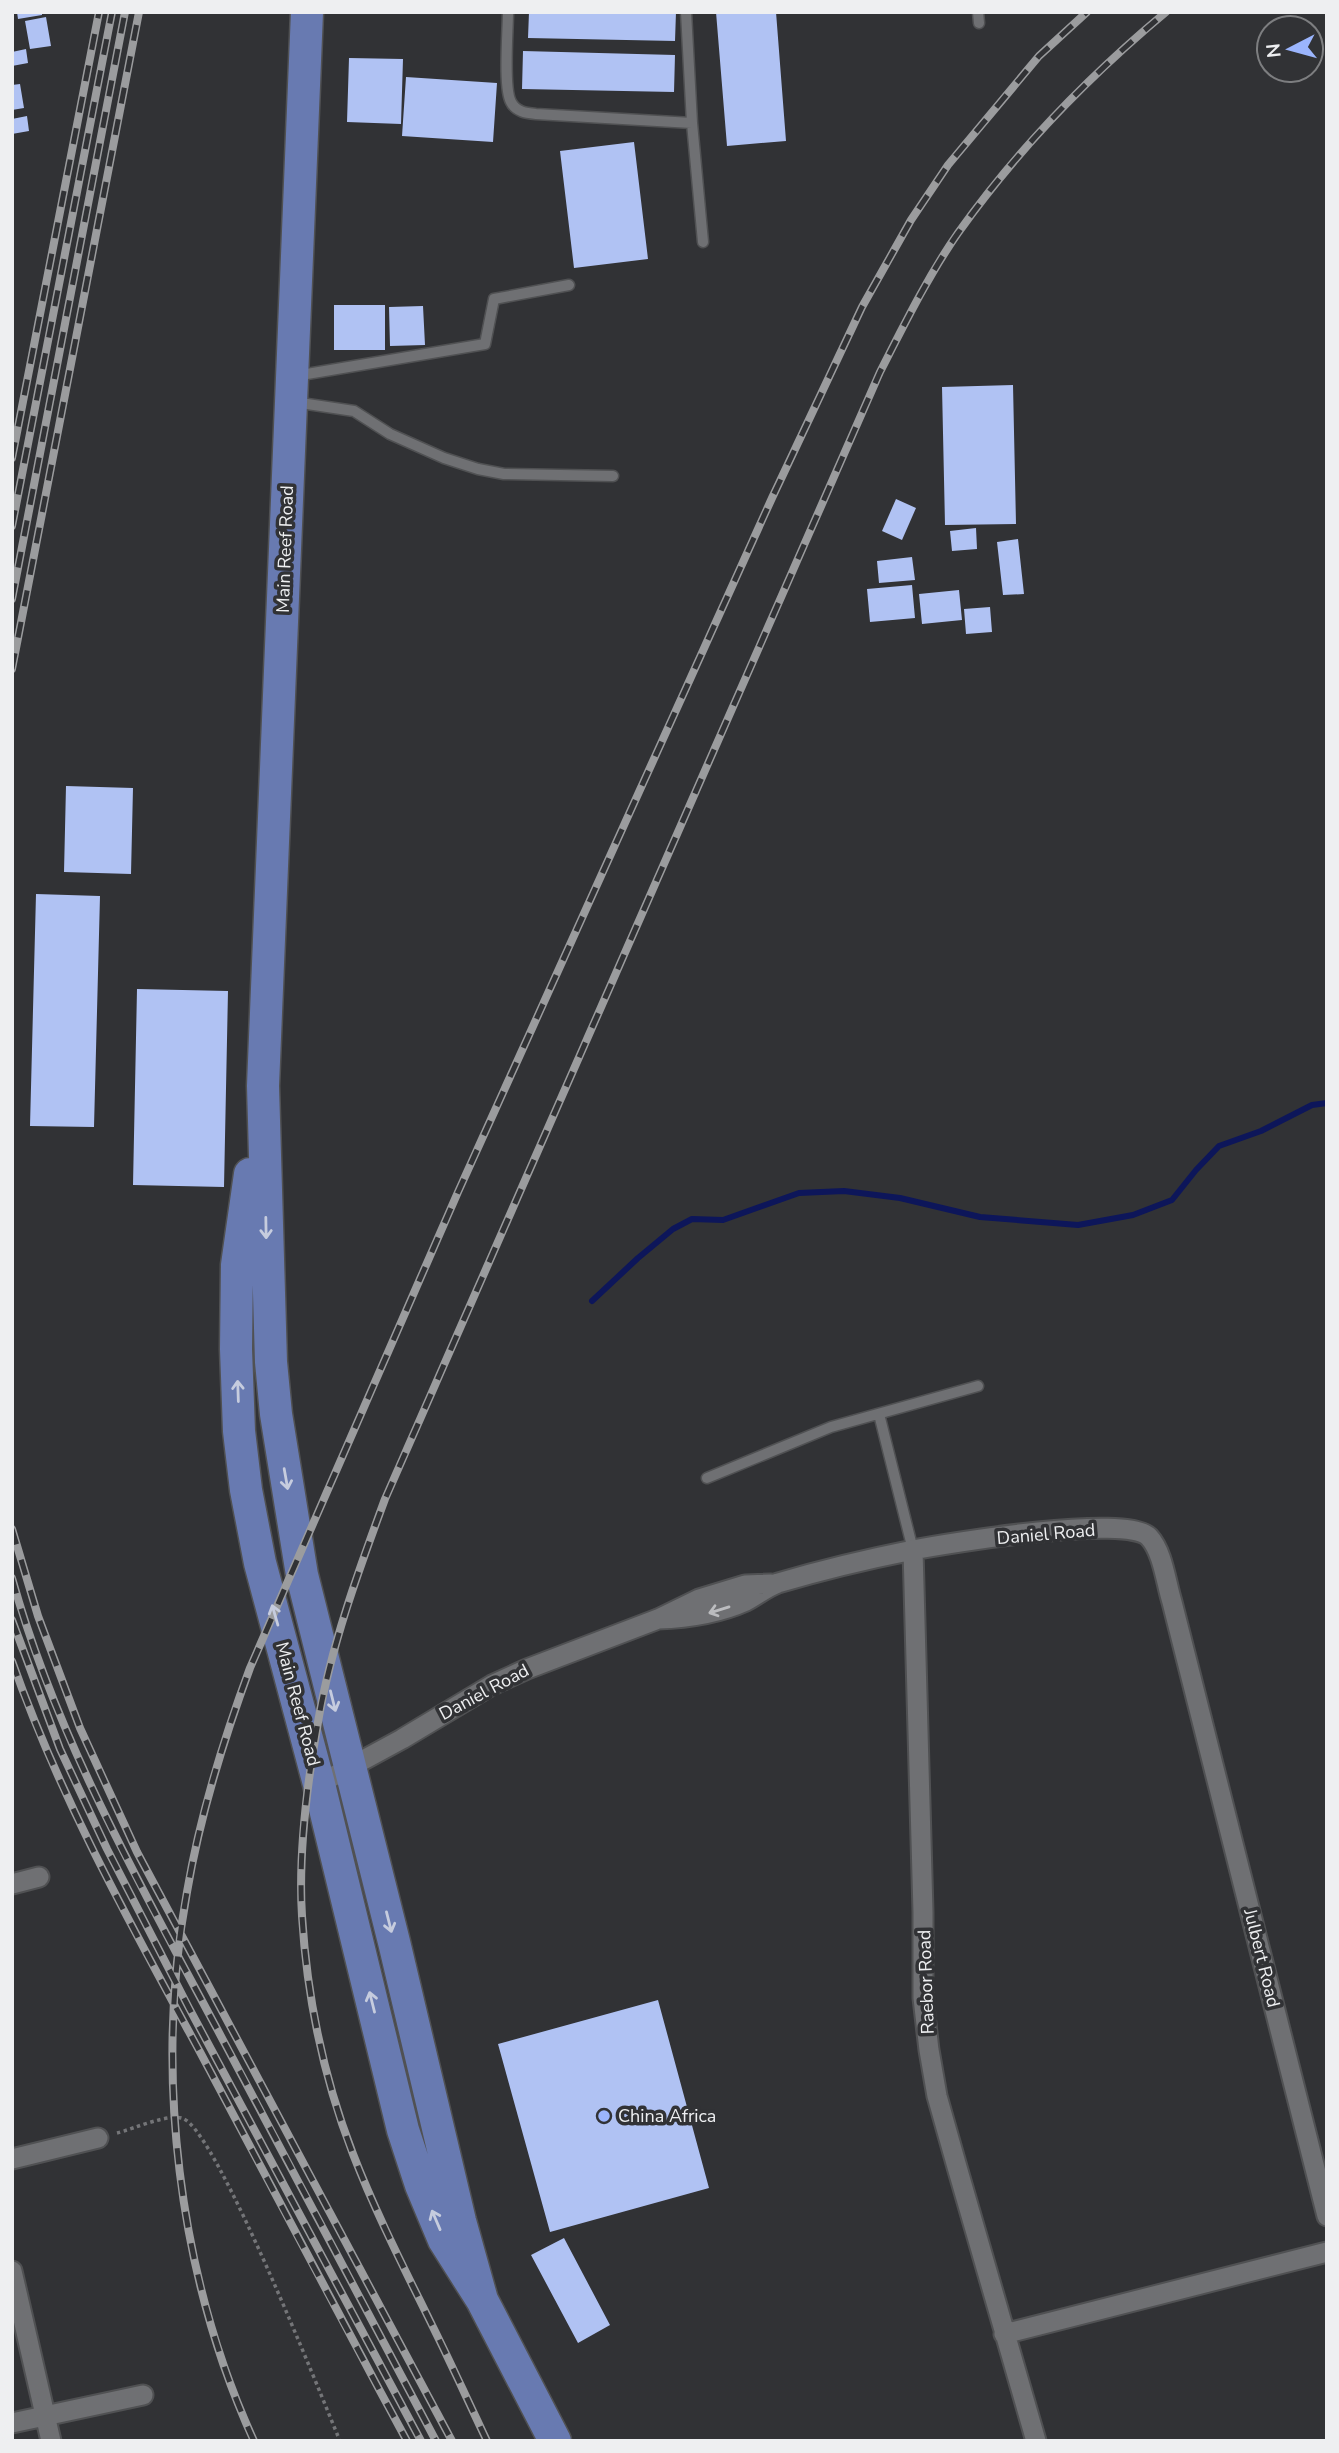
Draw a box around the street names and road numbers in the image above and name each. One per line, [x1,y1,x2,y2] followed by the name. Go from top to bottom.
[271,485,299,613] street label: Main Reef Road
[996,1518,1096,1550] street label: Daniel Road
[270,1639,326,1769] street label: Main Reef Road
[435,1658,533,1726] street label: Daniel Road
[1238,1905,1286,2010] street label: Julbert Road
[912,1929,940,2035] street label: Raebor Road

